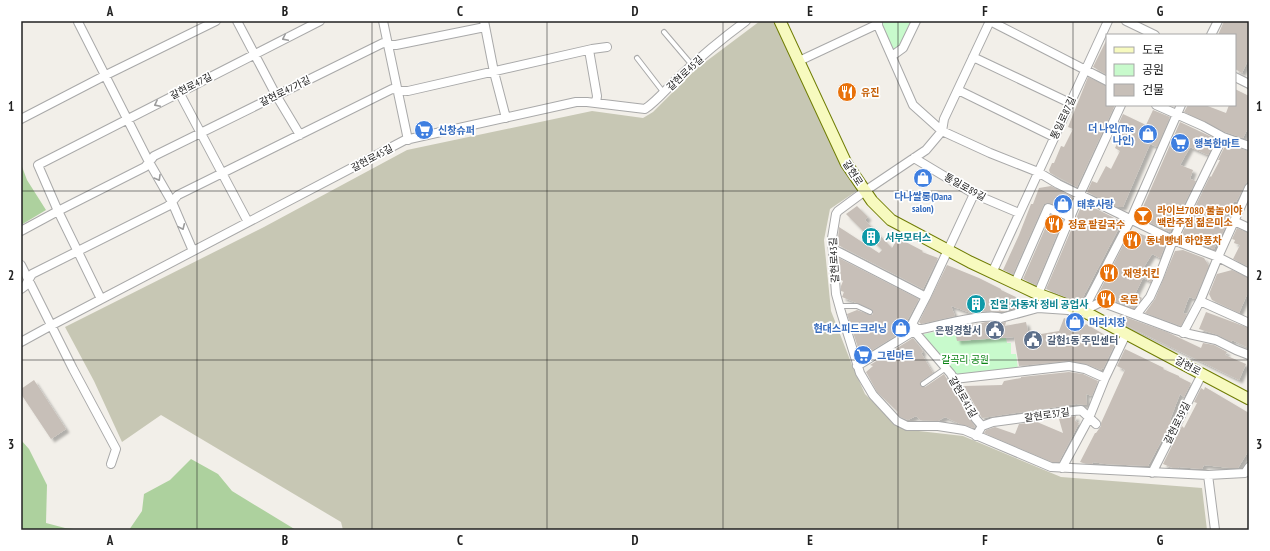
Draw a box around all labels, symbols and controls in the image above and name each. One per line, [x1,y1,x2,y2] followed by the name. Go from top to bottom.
[106,3,114,20] text: A
[282,3,288,20] text: B
[457,3,463,20] text: C
[632,3,639,20] text: D
[807,3,813,20] text: E
[982,3,988,20] text: F
[1157,3,1164,20] text: G
[282,33,289,41] one-way arrow
[1106,34,1236,106] legend
[1142,42,1164,57] text: 도로
[664,53,706,93] street label: 갈현로45길
[1142,62,1164,77] text: 공원
[168,70,214,102] street label: 갈현로47길
[257,73,313,109] street label: 갈현로47가길
[836,81,858,103] restaurant icon: 유진
[1142,82,1164,97] text: 건물
[861,86,879,99] place label: 유진
[1047,94,1079,142] street label: 통일로87길
[8,98,14,115] text: 1
[1256,98,1262,115] text: 1
[153,99,161,107] one-way arrow
[413,119,435,141] supermarket icon: 신창슈퍼
[1088,122,1134,147] place label: 더 나인(The 나인)
[1137,123,1159,145] shop icon: 더 나인(The 나인)
[438,124,475,137] place label: 신창슈퍼
[1169,132,1191,154] supermarket icon: 행복한마트
[1194,137,1240,150] place label: 행복한마트
[349,142,395,174] street label: 갈현로45길
[840,158,866,188] street label: 갈현로
[912,167,934,189] shop icon: 다나쌀롱(Dana salon)
[942,170,988,204] street label: 통일로89길
[153,174,160,182] one-way arrow
[894,190,952,215] place label: 다나쌀롱(Dana salon)
[1052,193,1074,215] shop icon: 태후사랑
[1077,198,1114,211] place label: 태후사랑
[1157,204,1243,229] place label: 라이브7080 불놀이야 백란주점 젊은미소
[1132,205,1154,227] bar icon: 라이브7080 불놀이야 백란주점 젊은미소
[1043,213,1065,235] restaurant icon: 정윤 팥칼국수
[1068,218,1125,231] place label: 정윤 팥칼국수
[178,223,186,230] one-way arrow
[860,226,882,248] building icon: 서부모터스
[1121,229,1143,251] restaurant icon: 동네빵네 하얀풍차
[885,231,931,244] place label: 서부모터스
[1146,234,1222,247] place label: 동네빵네 하얀풍차
[826,237,842,283] street label: 갈현로43길
[1098,262,1120,284] restaurant icon: 재영치킨
[8,267,14,284] text: 2
[1123,267,1160,280] place label: 재영치킨
[1256,267,1262,284] text: 2
[1095,288,1117,310] restaurant icon: 옥문
[965,293,987,315] building icon: 진일 자동차 정비 공업사
[1120,293,1138,306] place label: 옥문
[990,298,1089,311] place label: 진일 자동차 정비 공업사
[1064,311,1086,333] shop icon: 머리치장
[1089,316,1126,329] place label: 머리치장
[890,317,912,339] shop icon: 현대스피드크리닝
[984,319,1006,341] public building icon: 은평경찰서
[813,322,887,335] place label: 현대스피드크리닝
[935,324,981,337] place label: 은평경찰서
[1022,329,1044,351] public building icon: 갈현1동 주민센터
[1047,334,1118,347] place label: 갈현1동 주민센터
[852,344,874,366] supermarket icon: 그린마트
[877,349,914,362] place label: 그린마트
[941,353,989,366] park label: 갈곡리 공원
[1173,354,1203,378] street label: 갈현로
[946,374,980,420] street label: 갈현로41길
[1161,400,1193,446] street label: 갈현로39길
[1023,405,1071,425] street label: 갈현로37길
[8,436,14,453] text: 3
[1256,436,1262,453] text: 3
[106,532,114,549] text: A
[282,532,288,549] text: B
[457,532,463,549] text: C
[632,532,639,549] text: D
[807,532,813,549] text: E
[982,532,988,549] text: F
[1157,532,1164,549] text: G

